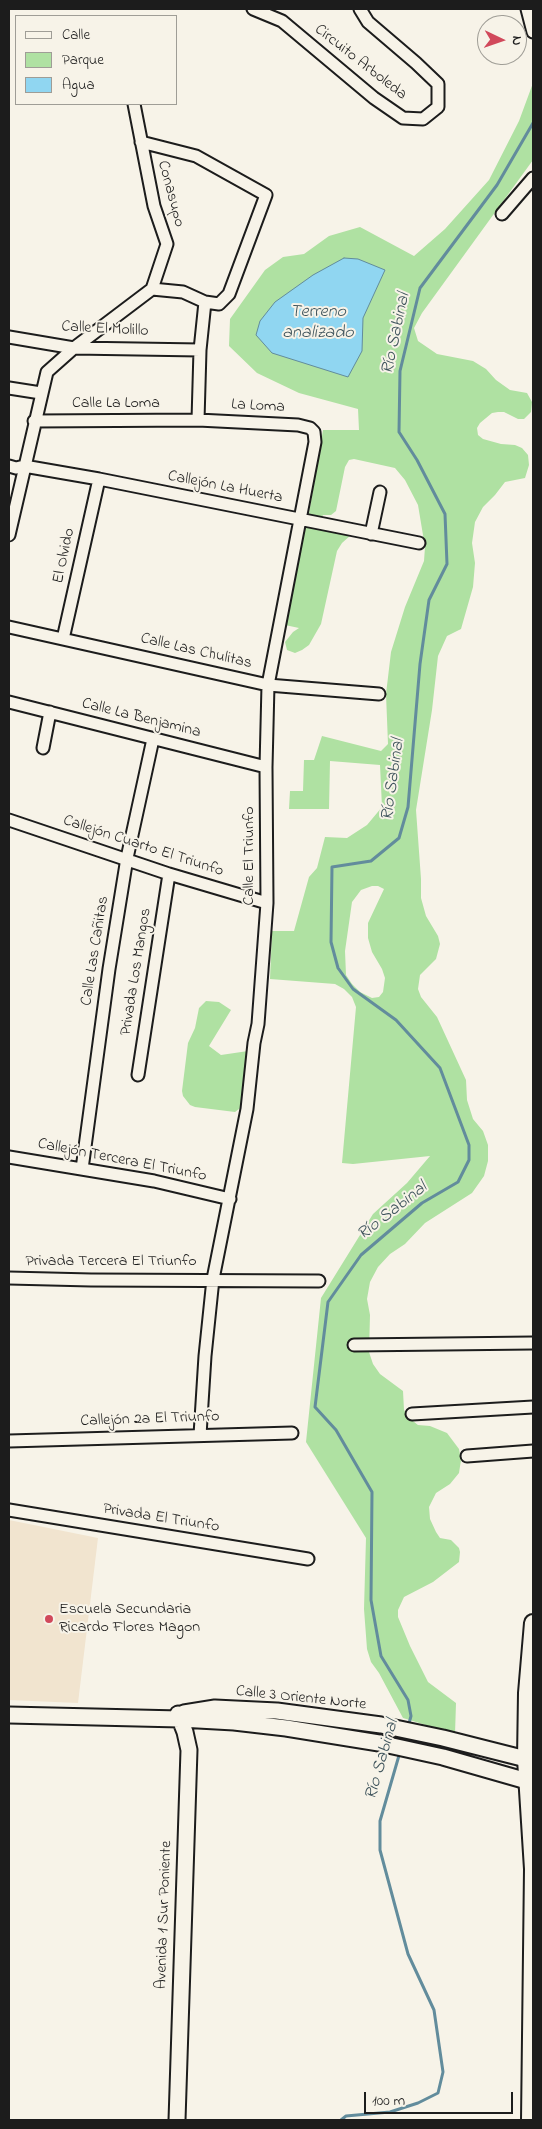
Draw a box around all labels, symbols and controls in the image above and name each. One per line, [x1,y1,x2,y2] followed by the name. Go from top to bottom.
[15,15,178,105] legend
[477,15,527,65] north arrow
[310,21,410,105] street label: Circuito Arboleda
[62,24,90,46] text: Calle
[506,35,527,46] text: N
[62,49,104,71] text: Parque
[62,74,95,96] text: Agua
[152,159,188,229] street label: Conasupo
[378,291,416,377] water label: Río Sabinal
[282,302,354,344] water label: Terreno analizado
[61,318,149,342] street label: Calle El Molillo
[72,394,160,414] street label: Calle La Loma
[231,396,285,418] street label: La Loma
[166,467,284,509] street label: Callejón La Huerta
[50,527,80,585] street label: El Olvido
[138,630,254,674] street label: Calle Las Chulitas
[79,695,203,743] street label: Calle La Benjamina
[378,738,410,822] water label: Río Sabinal
[240,806,260,906] street label: Calle El Triunfo
[60,812,226,882] street label: Callejón Cuarto El Triunfo
[78,895,114,1007] street label: Calle Las Cañitas
[117,907,157,1037] street label: Privada Los Mangos
[36,1135,208,1187] street label: Callejón Tercera El Triunfo
[354,1178,432,1246] water label: Río Sabinal
[26,1252,196,1272] street label: Privada Tercera El Triunfo
[80,1408,220,1432] street label: Callejón 2a El Triunfo
[101,1500,221,1538] street label: Privada El Triunfo
[59,1600,200,1638] place label: Escuela Secundaria Ricardo Flores Magon
[43,1613,55,1625] marker: Escuela Secundaria Ricardo Flores Magon
[235,1683,367,1715] street label: Calle 3 Oriente Norte
[361,1717,405,1803] water label: Río Sabinal
[153,1840,177,1990] street label: Avenida 1 Sur Poniente
[367,2082,516,2114] scale bar
[372,2090,405,2112] text: 100 m

